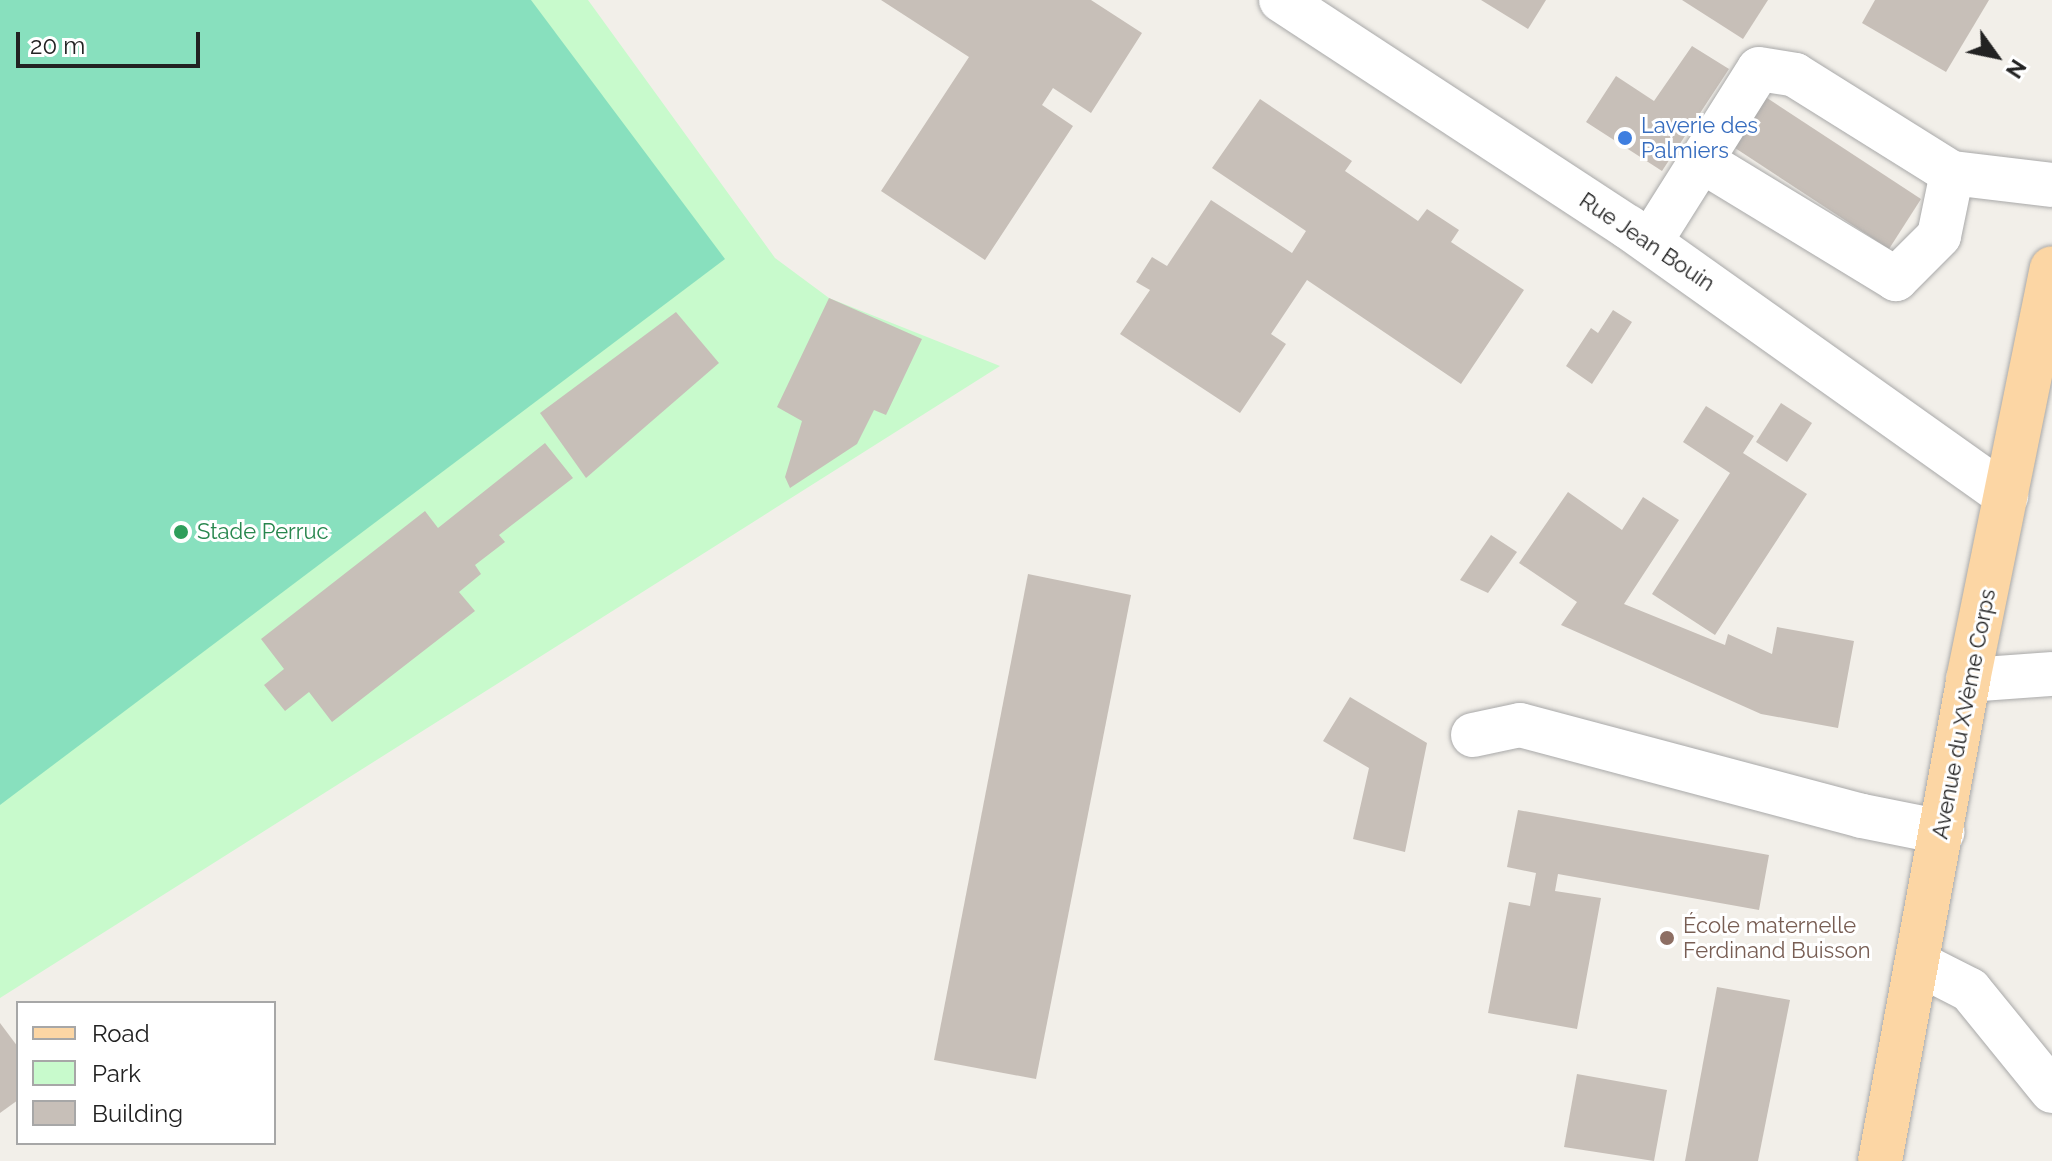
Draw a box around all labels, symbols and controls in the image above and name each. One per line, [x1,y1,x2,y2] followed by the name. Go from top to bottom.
[20,16,204,66] scale bar
[1956,16,2036,96] north arrow
[30,31,85,60] text: 20 m
[2001,55,2032,83] text: N
[1641,112,1758,164] place label: Laverie des Palmiers
[1616,129,1634,147] marker: Laverie des Palmiers
[1574,187,1720,297] street label: Rue Jean Bouin
[197,519,329,545] place label: Stade Perruc
[172,523,190,541] marker: Stade Perruc
[1927,587,2001,841] street label: Avenue du XVème Corps
[1683,912,1871,964] place label: École maternelle Ferdinand Buisson
[1658,929,1676,947] marker: École maternelle Ferdinand Buisson
[16,1001,276,1145] legend
[92,1019,150,1048] text: Road
[92,1059,141,1088] text: Park
[92,1099,183,1128] text: Building

